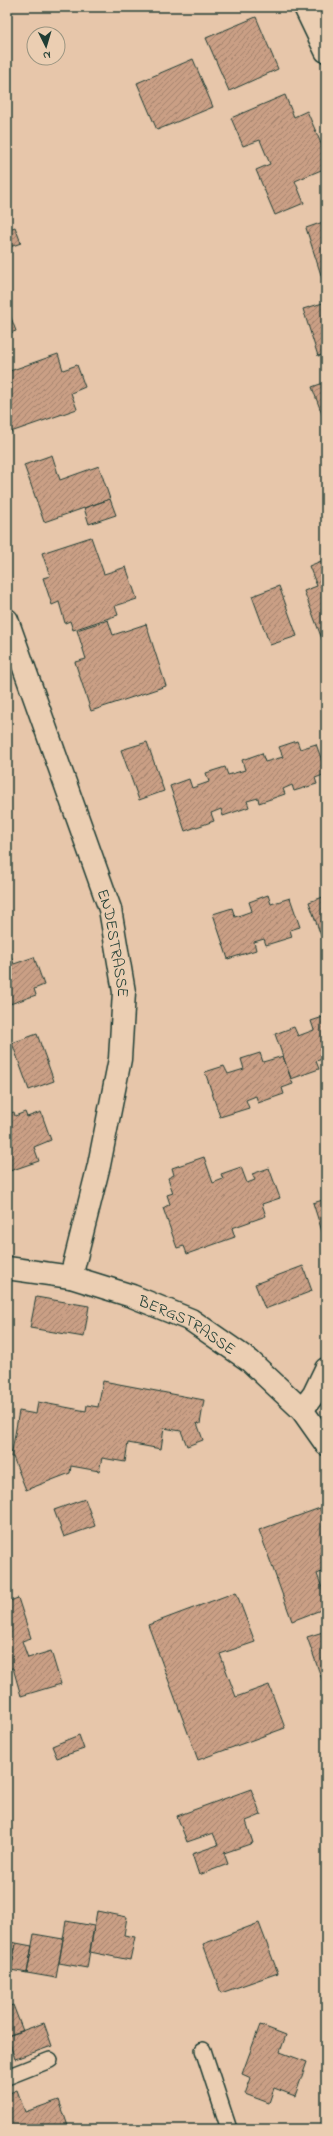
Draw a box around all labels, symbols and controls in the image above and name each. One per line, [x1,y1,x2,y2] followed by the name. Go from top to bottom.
[26,26,66,66] north arrow
[42,47,51,63] text: N
[90,886,134,998] street label: ENDESTRASSE
[134,1290,240,1362] street label: BERGSTRASSE

